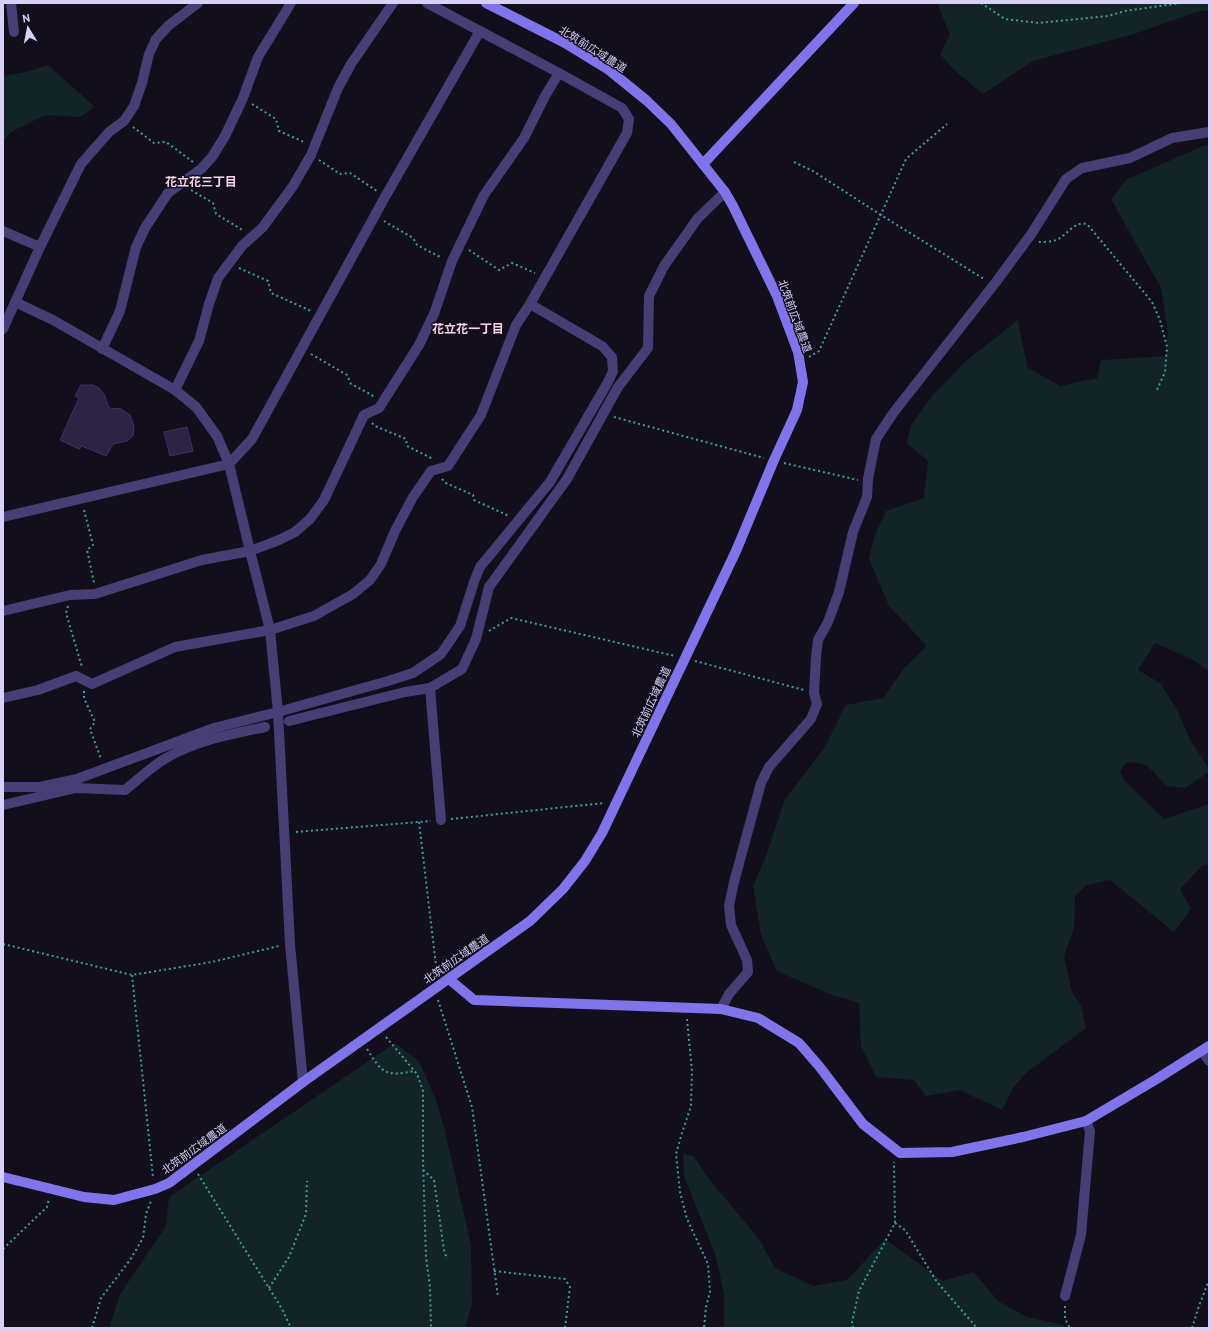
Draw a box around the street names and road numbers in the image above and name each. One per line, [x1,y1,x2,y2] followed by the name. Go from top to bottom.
[556,24,629,76] street label: 北筑前広域農道
[774,278,814,355] street label: 北筑前広域農道
[629,665,675,740] street label: 北筑前広域農道
[421,932,492,988] street label: 北筑前広域農道
[159,1122,230,1178] street label: 北筑前広域農道

